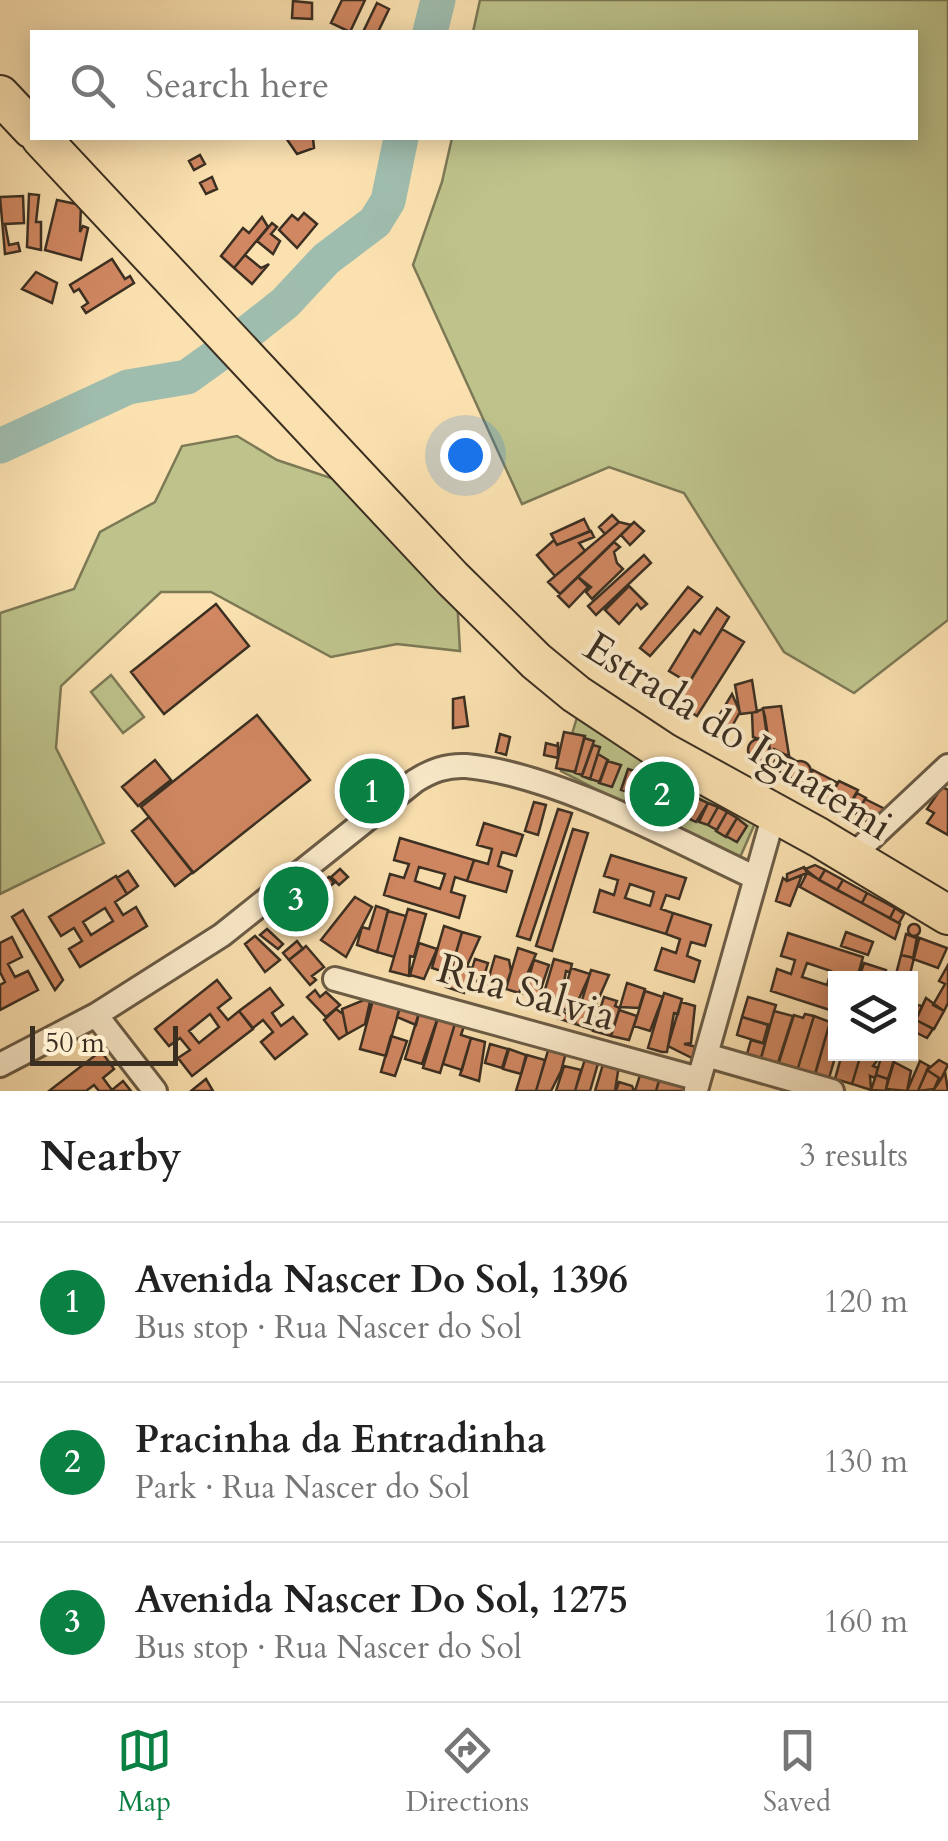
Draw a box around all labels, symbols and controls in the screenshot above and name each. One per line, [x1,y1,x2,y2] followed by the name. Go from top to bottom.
[30,30,918,140] search box
[65,58,120,113] icon: search
[145,59,329,111] text: Search here
[440,430,491,481] your location
[573,618,903,854] street label: Estrada do Iguatemi
[340,754,404,828] pin: 1
[630,756,694,832] pin: 2
[264,862,328,936] pin: 3
[431,940,622,1045] street label: Rua Salvia
[828,971,918,1061] map controls
[828,971,918,1061] button: layers
[30,1021,178,1066] scale bar
[45,1024,105,1062] text: 50 m
[40,1128,182,1185] text: Nearby
[800,1134,908,1178] text: 3 results
[135,1254,628,1306] text: Avenida Nascer Do Sol, 1396
[64,1280,81,1324] text: 1
[823,1280,908,1324] text: 120 m
[135,1306,522,1350] text: Bus stop · Rua Nascer do Sol
[135,1414,546,1466] text: Pracinha da Entradinha
[64,1440,81,1484] text: 2
[823,1440,908,1484] text: 130 m
[135,1466,470,1510] text: Park · Rua Nascer do Sol
[135,1574,628,1626] text: Avenida Nascer Do Sol, 1275
[64,1600,81,1644] text: 3
[823,1600,908,1644] text: 160 m
[135,1626,522,1670] text: Bus stop · Rua Nascer do Sol
[117,1723,172,1821] tab: Map
[406,1723,529,1821] tab: Directions
[763,1723,831,1821] tab: Saved

